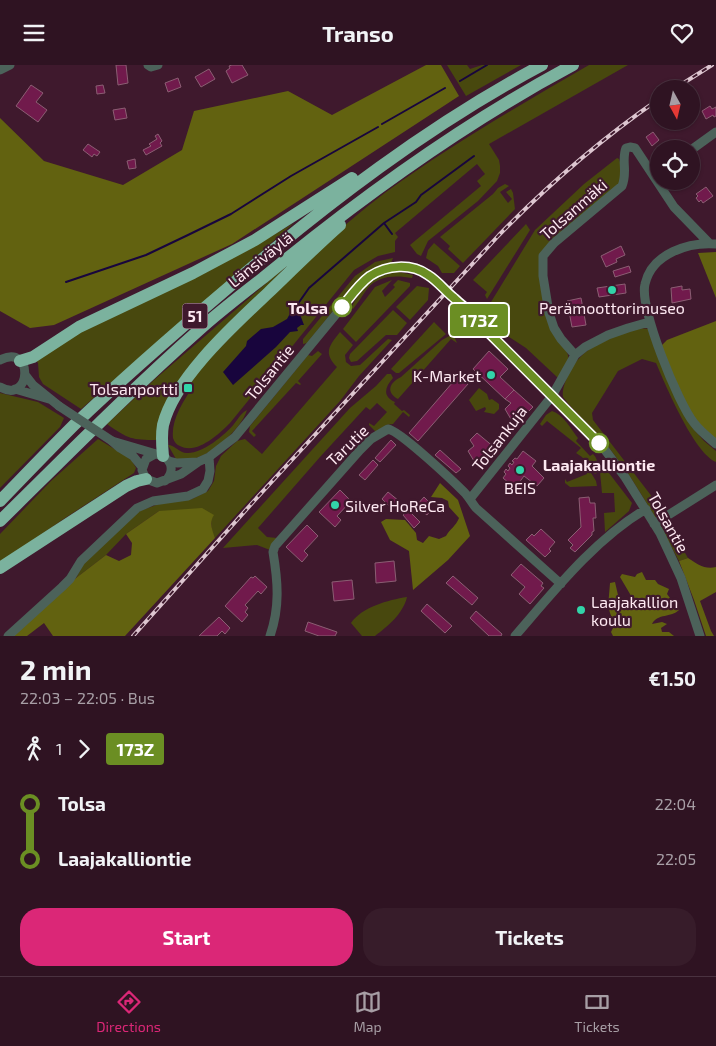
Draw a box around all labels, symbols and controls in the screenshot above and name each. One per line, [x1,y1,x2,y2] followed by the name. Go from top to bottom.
[20,19,48,47] icon: menu
[668,19,696,47] icon: heart
[322,20,394,46] text: Transo
[650,80,700,130] north arrow
[650,80,700,190] map controls
[650,140,700,190] button: locate
[536,175,610,243] street label: Tolsanmäki
[224,227,296,291] street label: Länsiväylä
[606,284,618,296] marker: Perämoottorimuseo
[332,297,352,317] marker: Tolsa
[288,298,328,317] place label: Tolsa
[539,298,685,317] place label: Perämoottorimuseo
[182,303,208,329] road number: 51
[444,304,514,336] line badge: 173Z
[460,309,498,331] text: 173Z
[241,340,297,404] street label: Tolsantie
[413,366,481,385] place label: K-Market
[485,369,497,381] marker: K-Market
[90,379,178,398] place label: Tolsanportti
[182,382,194,394] marker: Tolsanportti
[468,402,531,475] street label: Tolsankuja
[322,421,372,469] street label: Tarutie
[589,433,609,453] marker: Laajakalliontie
[543,455,655,474] place label: Laajakalliontie
[514,464,526,476] marker: BEIS
[504,478,536,497] place label: BEIS
[645,488,693,556] street label: Tolsantie
[345,496,445,515] place label: Silver HoReCa
[329,499,341,511] marker: Silver HoReCa
[591,592,678,629] place label: Laajakallion koulu
[575,604,587,616] marker: Laajakallion koulu
[20,652,92,686] text: 2 min
[648,667,696,690] text: €1.50
[20,688,155,707] text: 22:03 – 22:05 · Bus
[20,735,48,763] icon: walk
[70,735,98,763] icon: forward
[116,738,154,760] text: 173Z
[56,739,62,758] text: 1
[58,792,106,815] text: Tolsa
[655,794,696,813] text: 22:04
[58,847,191,870] text: Laajakalliontie
[656,849,696,868] text: 22:05
[20,908,353,966] button: Start
[363,908,696,966] button: Tickets
[96,988,161,1035] tab: Directions
[354,988,382,1035] tab: Map
[574,988,620,1035] tab: Tickets

